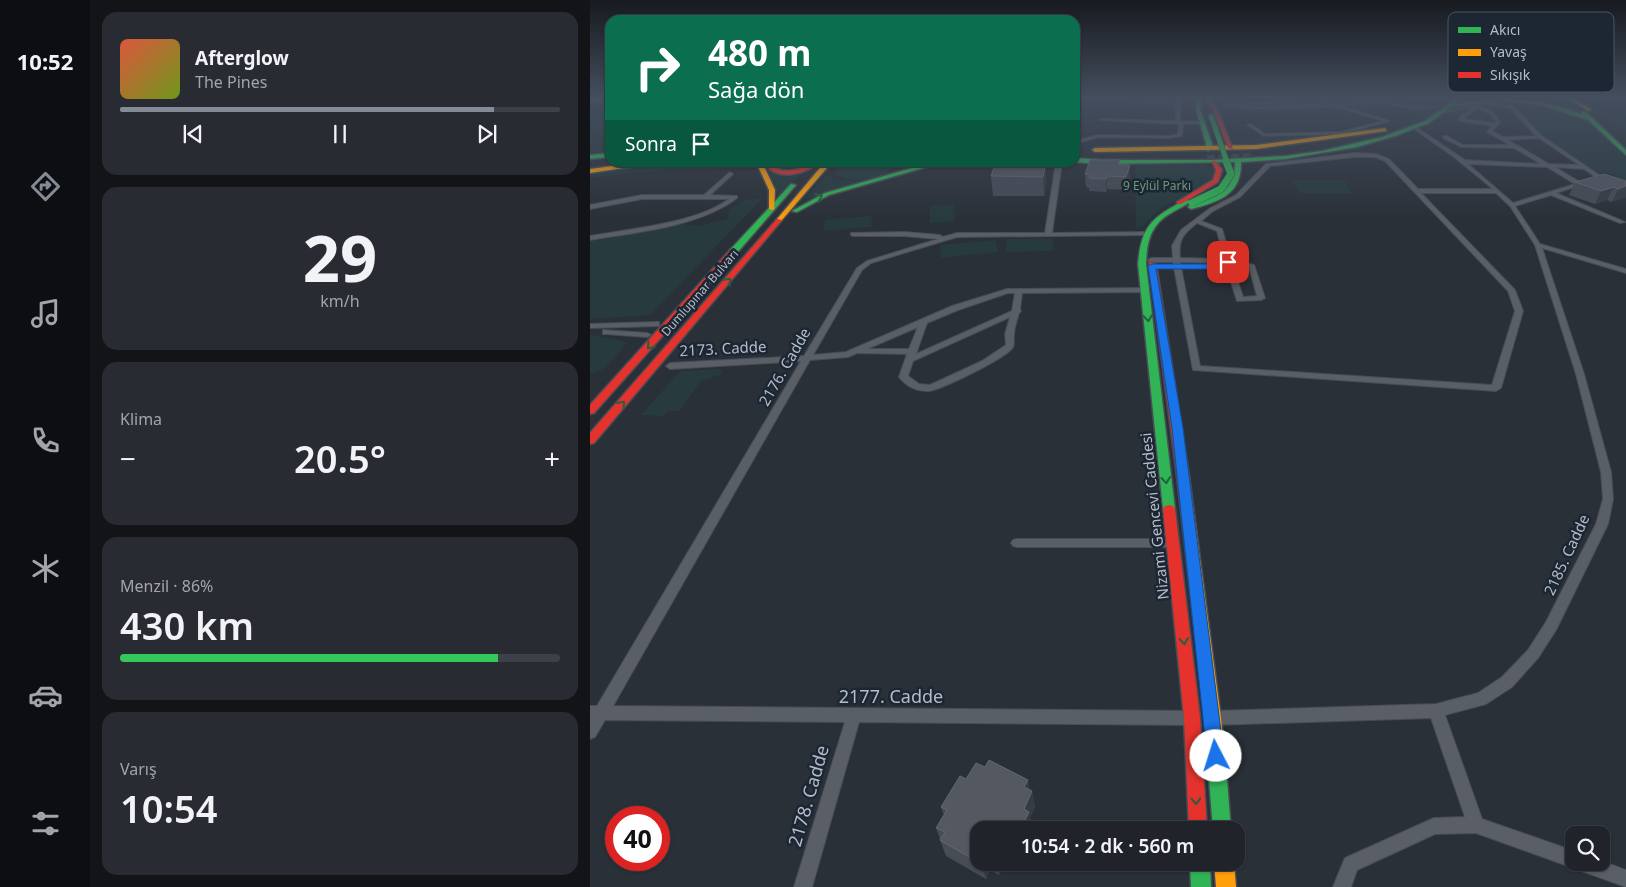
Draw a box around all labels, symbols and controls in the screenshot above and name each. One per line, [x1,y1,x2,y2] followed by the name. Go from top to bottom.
[1448,12,1614,92] legend
[1490,20,1520,39] text: Akıcı
[708,29,811,76] text: 480 m
[625,35,690,100] icon: right
[1490,42,1527,61] text: Yavaş
[195,45,289,71] text: Afterglow
[17,46,73,76] text: 10:52
[1490,65,1531,84] text: Sıkışık
[195,71,267,93] text: The Pines
[708,74,804,104] text: Sağa dön
[179,120,207,148] icon: previous
[326,120,354,148] icon: pause
[473,120,501,148] icon: next
[687,130,715,158] icon: arrive
[625,131,677,157] text: Sonra
[28,169,63,204] icon: directions
[1123,177,1191,194] park label: 9 Eylül Parkı
[814,193,823,204] one-way arrow
[303,213,377,301] text: 29
[1207,241,1249,283] pin
[657,246,742,340] street label: Dumlupınar Bulvarı
[1214,248,1242,276] icon: arrive
[723,277,732,286] one-way arrow
[320,290,360,312] text: km/h
[28,296,63,331] icon: music
[1142,315,1153,323] one-way arrow
[754,324,815,409] street label: 2176. Cadde
[679,336,767,360] street label: 2173. Cadde
[647,340,656,349] one-way arrow
[616,400,625,409] one-way arrow
[120,408,162,430] text: Klima
[28,423,63,458] icon: phone
[294,432,386,484] text: 20.5°
[1135,432,1173,601] street label: Nizami Gencevi Caddesi
[120,439,136,477] text: −
[544,439,560,477] text: +
[1160,476,1171,484] one-way arrow
[1539,511,1594,598] street label: 2185. Cadde
[28,551,63,586] icon: climate
[120,575,213,597] text: Menzil · 86%
[120,599,254,651] text: 430 km
[1178,638,1189,646] one-way arrow
[28,678,63,713] icon: car
[839,684,943,708] street label: 2177. Cadde
[1189,729,1241,781] position arrow
[782,742,834,849] street label: 2178. Cadde
[120,758,157,780] text: Varış
[120,782,217,834] text: 10:54
[1191,798,1202,806] one-way arrow
[28,806,63,841] icon: filters
[605,806,670,871] speed limit sign: 40
[1565,826,1610,871] map controls
[1565,826,1610,871] button: search
[1021,833,1194,859] text: 10:54 · 2 dk · 560 m

